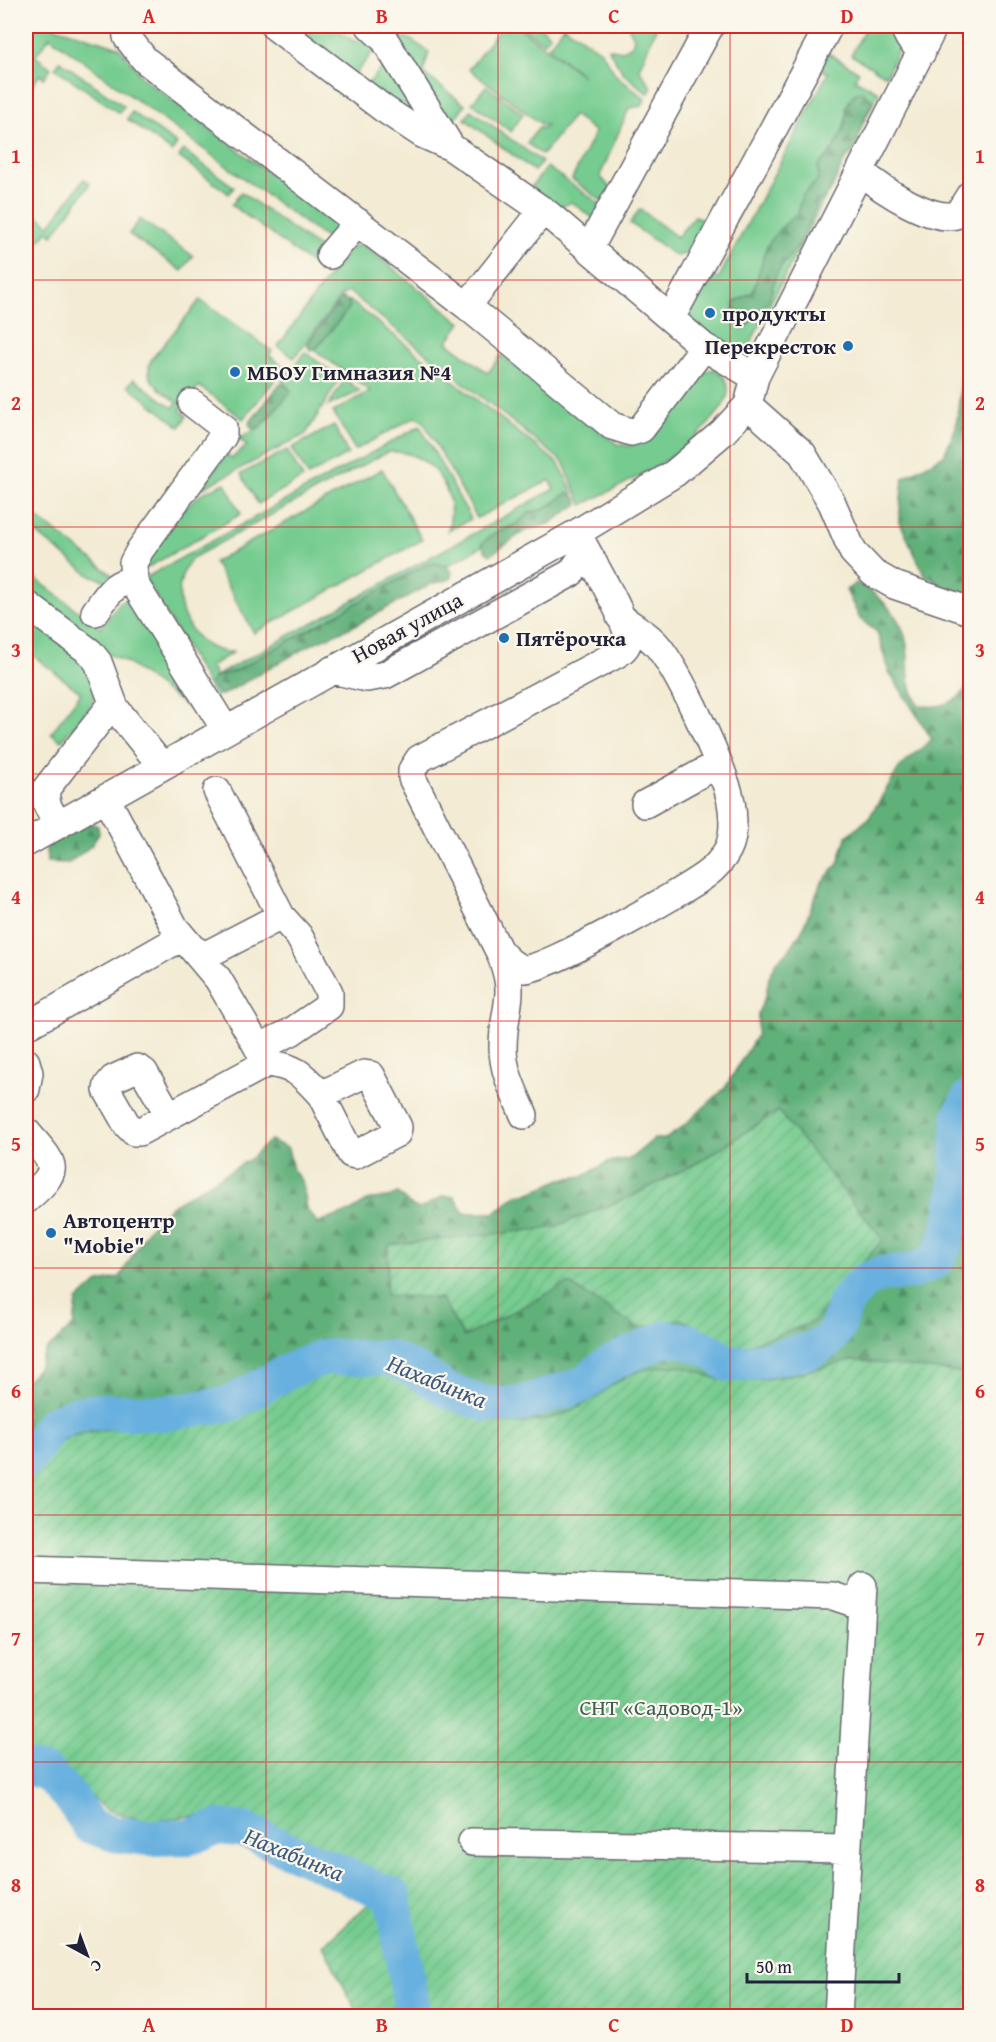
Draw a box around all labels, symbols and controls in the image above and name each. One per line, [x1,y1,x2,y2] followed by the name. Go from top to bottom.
[143,1,156,30] text: A
[376,1,388,30] text: B
[608,1,620,30] text: C
[840,1,854,30] text: D
[11,141,21,170] text: 1
[975,141,985,170] text: 1
[722,297,826,329] place label: продукты
[703,306,717,320] marker: продукты
[705,330,836,362] place label: Перекресток
[841,339,855,353] marker: Перекресток
[247,356,452,388] place label: МБОУ Гимназия №4
[228,365,242,379] marker: МБОУ Гимназия №4
[11,388,21,417] text: 2
[975,388,985,417] text: 2
[346,583,469,671] street label: Новая улица
[516,622,627,654] place label: Пятёрочка
[497,631,511,645] marker: Пятёрочка
[11,635,21,664] text: 3
[975,635,985,664] text: 3
[11,882,21,911] text: 4
[975,882,985,911] text: 4
[11,1129,21,1158] text: 5
[975,1129,985,1158] text: 5
[63,1204,175,1261] place label: Автоцентр "Mobie"
[44,1226,58,1240] marker: Автоцентр "Mobie"
[382,1345,492,1417] water label: Нахабинка
[11,1376,21,1405] text: 6
[975,1376,985,1405] text: 6
[11,1623,21,1652] text: 7
[975,1623,985,1652] text: 7
[579,1691,743,1723] park label: СНТ «Садовод-1»
[239,1818,349,1890] water label: Нахабинка
[11,1870,21,1899] text: 8
[975,1870,985,1899] text: 8
[57,1925,117,1985] north arrow
[747,1946,898,1984] scale bar
[756,1953,792,1980] text: 50 m
[86,1954,108,1978] text: С
[143,2010,156,2039] text: A
[376,2010,388,2039] text: B
[608,2010,620,2039] text: C
[840,2010,854,2039] text: D

